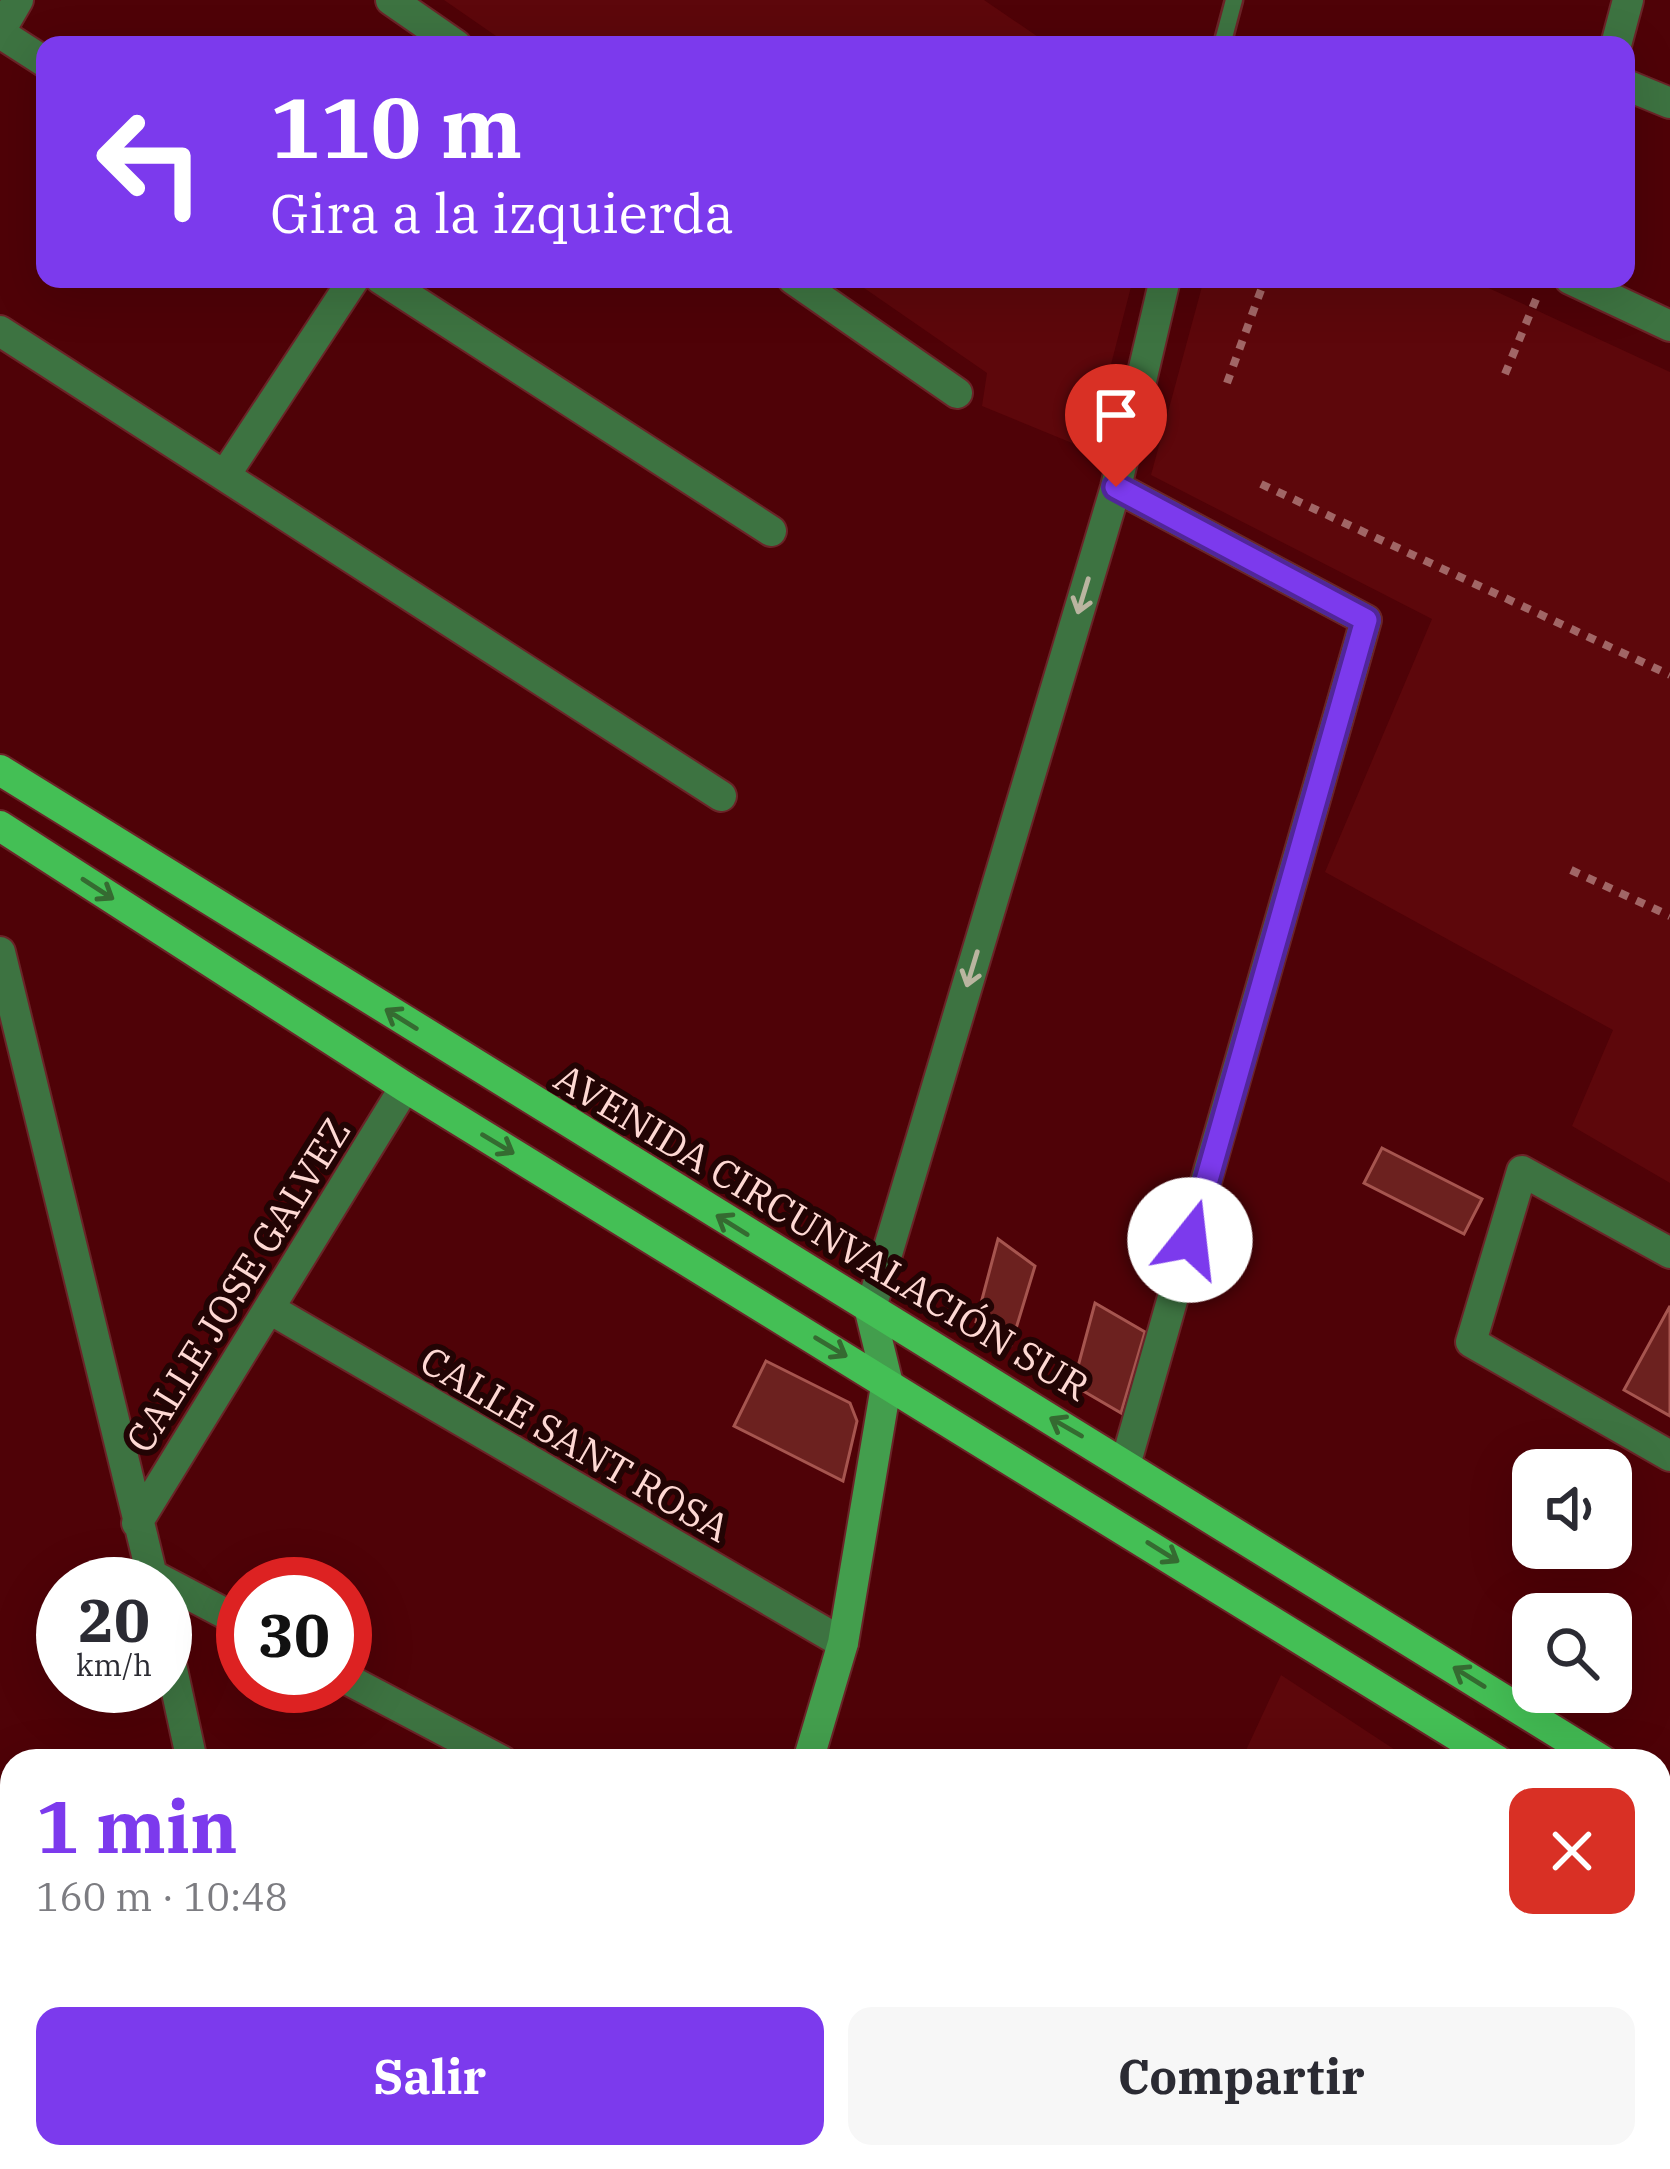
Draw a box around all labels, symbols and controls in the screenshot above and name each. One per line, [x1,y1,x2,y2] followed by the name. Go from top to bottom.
[270,72,522,181] text: 110 m
[72,84,228,240] icon: left
[270,178,734,248] text: Gira a la izquierda
[1065,364,1167,487] pin
[1083,382,1149,448] icon: arrive
[1071,576,1093,614] one-way arrow
[81,877,115,902] one-way arrow
[960,949,982,987] one-way arrow
[385,1007,419,1032] one-way arrow
[546,1051,1099,1412] street label: AVENIDA CIRCUNVALACIÓN SUR
[114,1108,361,1462] street label: CALLE JOSE GALVEZ
[480,1132,514,1156] one-way arrow
[1127,1177,1253,1303] position arrow
[716,1213,750,1237] one-way arrow
[411,1334,739,1553] street label: CALLE SANT ROSA
[813,1335,847,1359] one-way arrow
[1049,1414,1084,1438] one-way arrow
[1512,1449,1632,1713] map controls
[1512,1449,1632,1569] button: sound
[1145,1540,1179,1564] one-way arrow
[216,1557,372,1713] speed limit sign: 30
[78,1580,150,1659] text: 20
[1512,1593,1632,1713] button: search
[76,1645,152,1684] text: km/h
[1452,1664,1486,1689] one-way arrow
[36,1779,238,1873] text: 1 min
[1509,1788,1635,1914] button: close
[36,1871,288,1922] text: 160 m · 10:48
[36,2007,824,2145] button: Salir
[848,2007,1635,2145] button: Compartir

